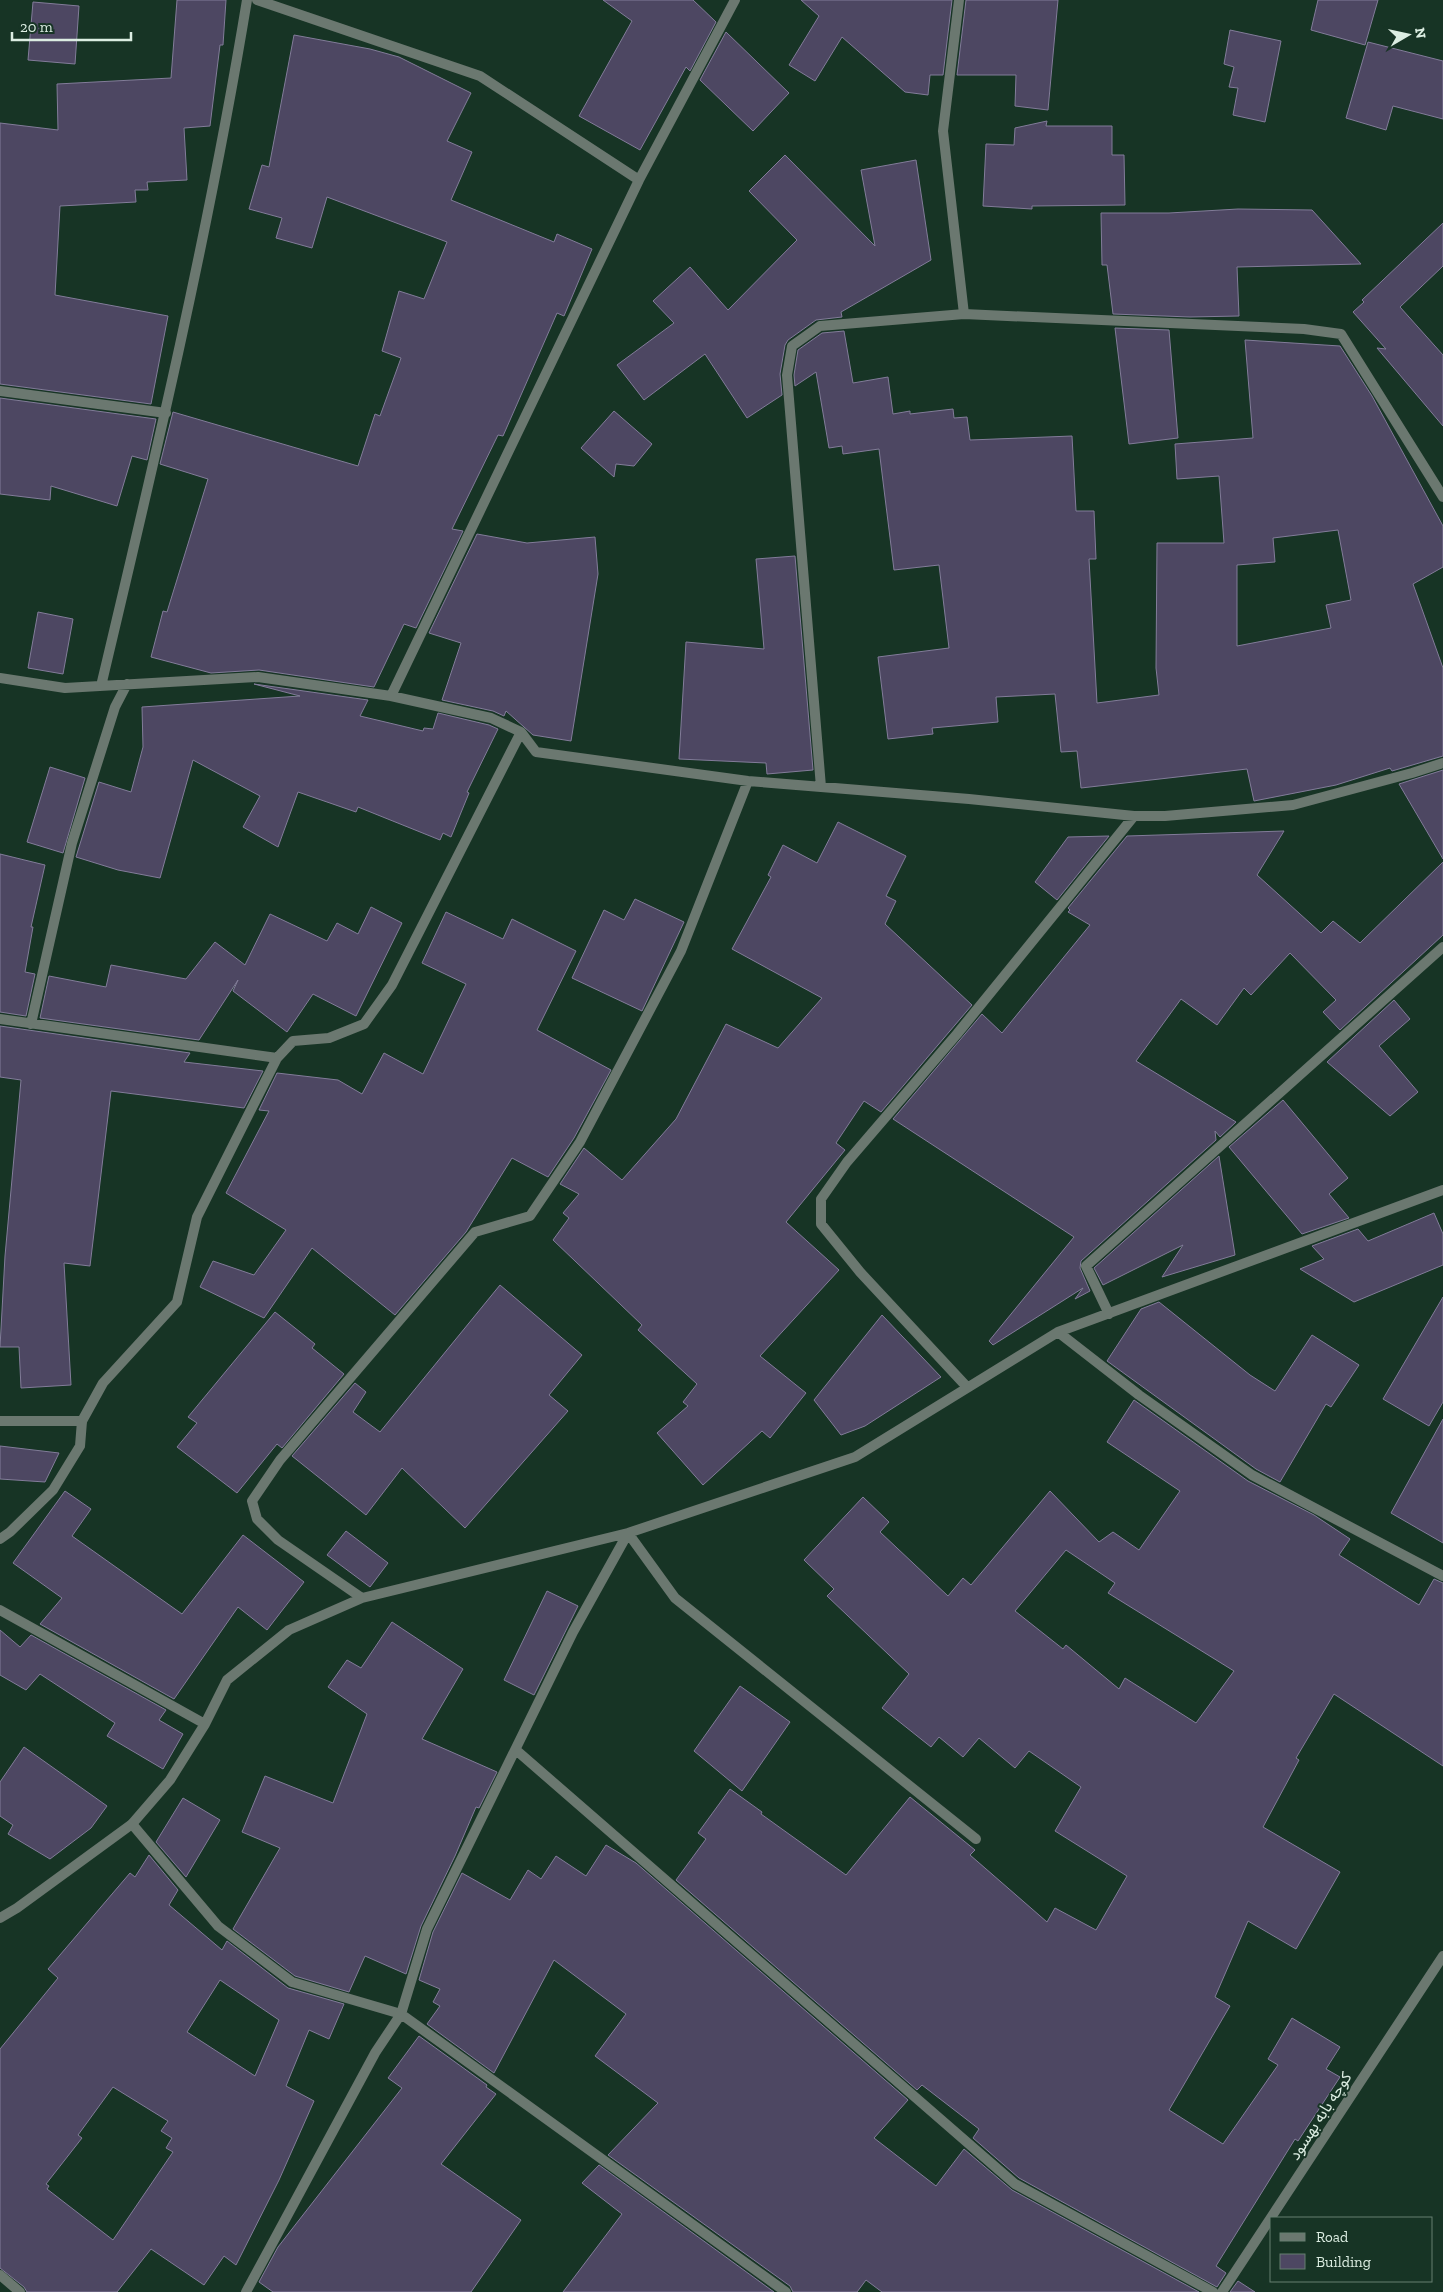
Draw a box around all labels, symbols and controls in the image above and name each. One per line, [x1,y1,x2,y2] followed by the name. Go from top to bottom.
[12,10,131,42] scale bar
[1383,10,1433,60] north arrow
[20,18,53,36] text: 20 m
[1411,26,1430,40] text: N
[1285,2068,1357,2164] street label: کوچه بابه بهسود
[1270,2217,1433,2282] legend
[1316,2228,1349,2246] text: Road
[1316,2253,1371,2271] text: Building

